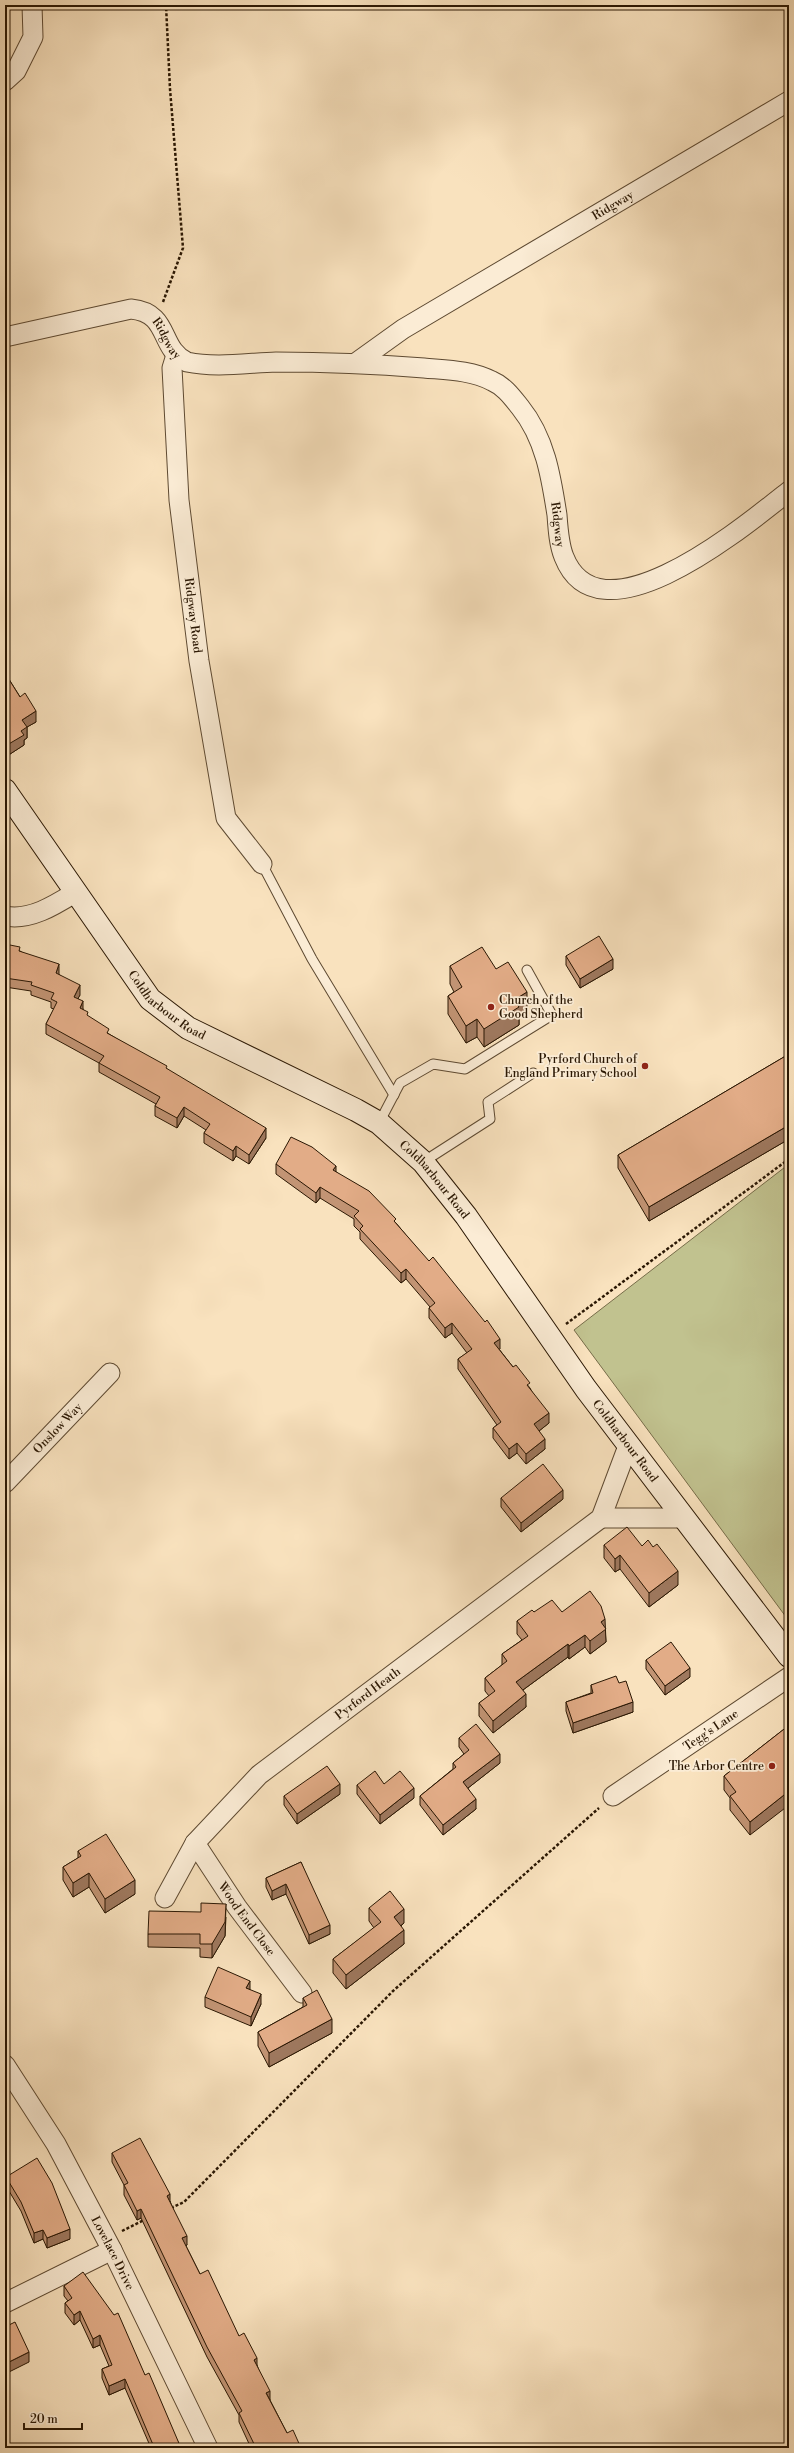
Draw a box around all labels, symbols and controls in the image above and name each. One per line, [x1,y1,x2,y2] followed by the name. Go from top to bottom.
[589,188,636,224] street label: Ridgway
[149,315,184,363] street label: Ridgway
[547,501,568,549] street label: Ridgway
[181,577,205,654] street label: Ridgway Road
[124,968,208,1043] street label: Coldharbour Road
[499,993,583,1022] place label: Church of the Good Shepherd
[486,1002,496,1012] marker: Church of the Good Shepherd
[504,1052,638,1081] place label: Pyrford Church of England Primary School
[640,1061,650,1071] marker: Pyrford Church of England Primary School
[396,1137,473,1222] street label: Coldharbour Road
[589,1397,661,1485] street label: Coldharbour Road
[30,1400,86,1457] street label: Onslow Way
[332,1664,404,1723] street label: Pyrford Heath
[681,1706,742,1754] street label: Tegg's Lane
[669,1759,764,1774] place label: The Arbor Centre
[767,1761,777,1771] marker: The Arbor Centre
[214,1879,278,1959] street label: Wood End Close
[87,2214,137,2293] street label: Lovelace Drive
[24,2405,82,2431] scale bar
[30,2412,58,2427] text: 20 m

